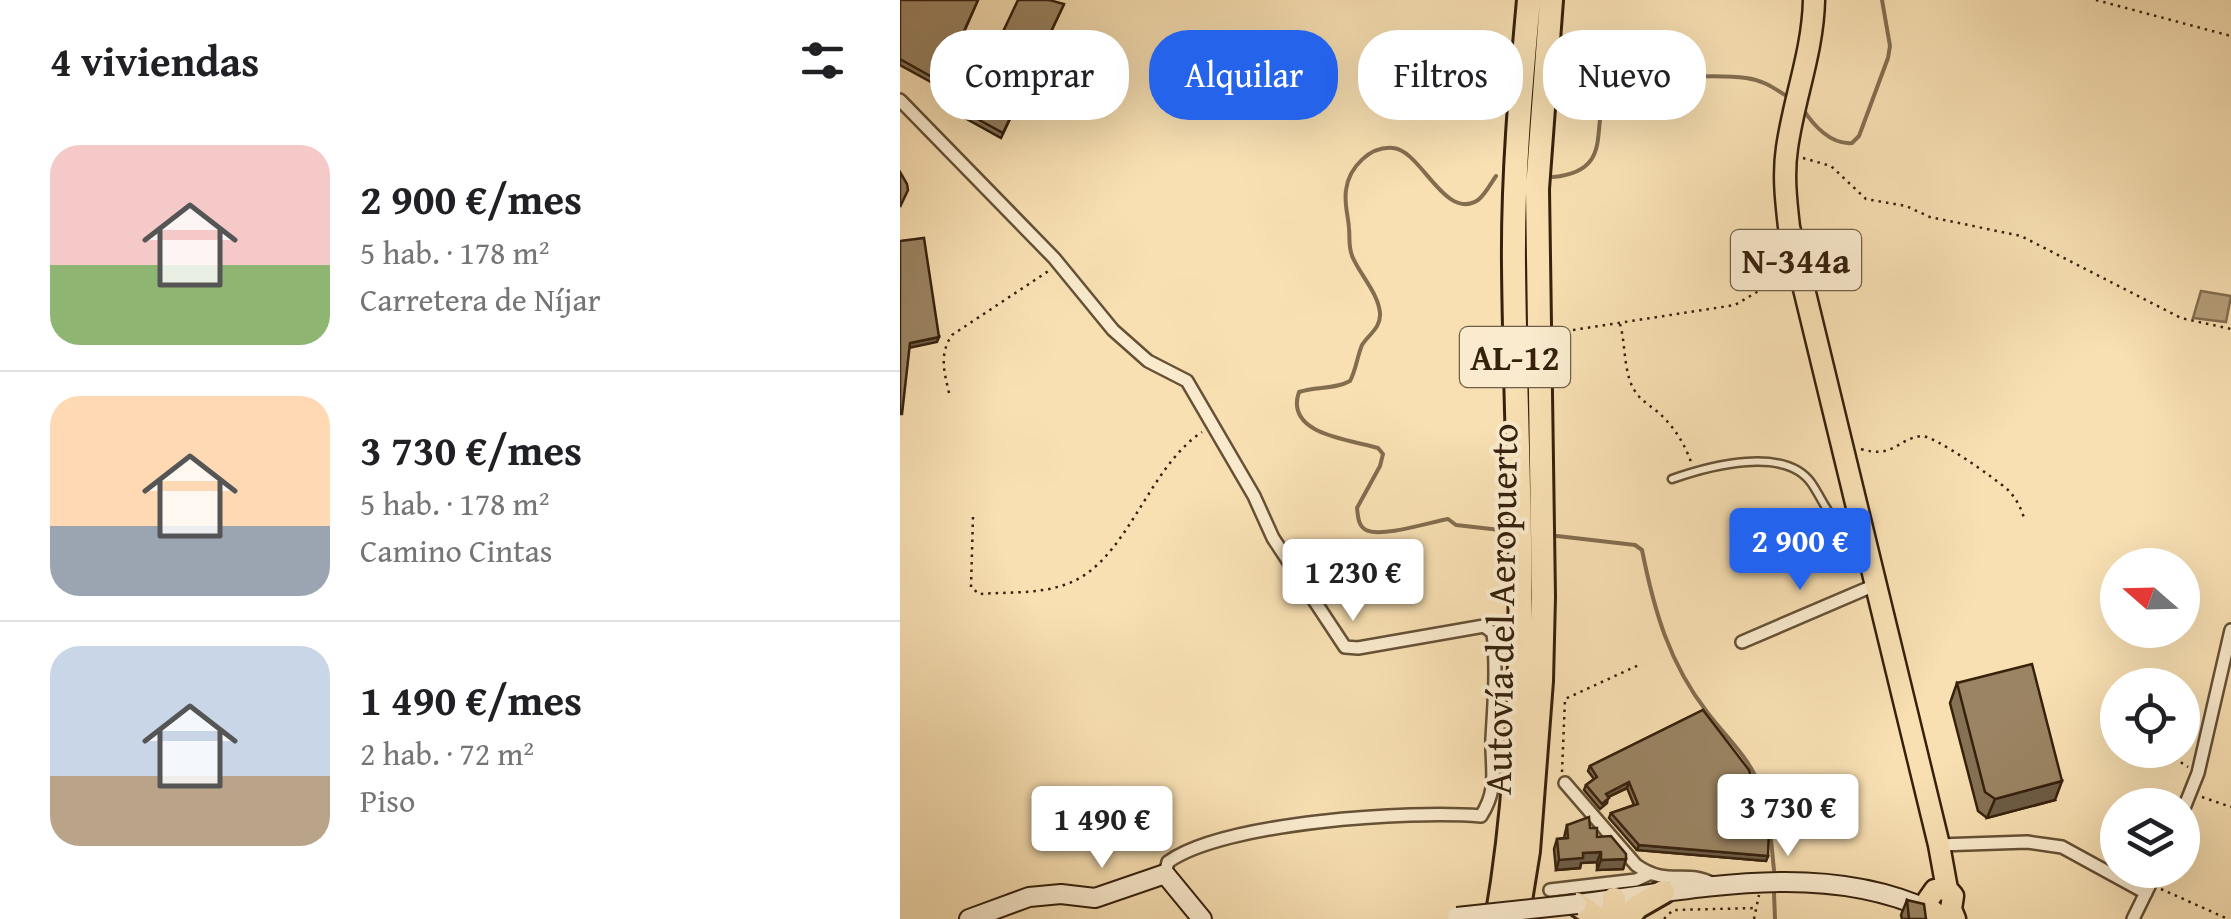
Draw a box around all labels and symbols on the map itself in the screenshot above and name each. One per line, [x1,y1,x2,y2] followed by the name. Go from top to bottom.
[1731,230,1861,290] road number: N-344a
[1460,327,1570,387] road number: AL-12
[1469,423,1531,795] street label: Autovía del Aeropuerto
[1708,508,1892,593] pin: 2 900 €
[1261,539,1445,624] pin: 1 230 €
[2100,548,2200,648] north arrow
[1696,774,1880,859] pin: 3 730 €
[1010,786,1194,871] pin: 1 490 €

